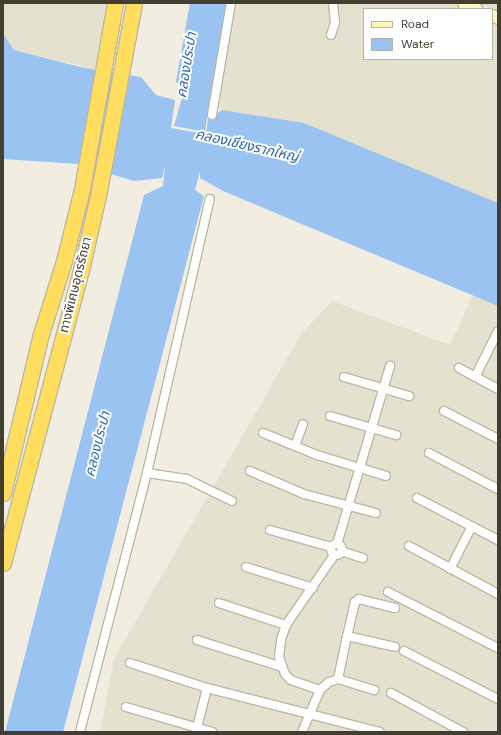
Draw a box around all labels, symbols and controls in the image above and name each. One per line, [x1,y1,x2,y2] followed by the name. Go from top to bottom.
[363,8,493,60] legend
[401,16,429,32] text: Road
[173,31,199,99] water label: คลองประปา
[401,36,434,52] text: Water
[194,125,300,165] water label: คลองเชียงรากใหญ่
[57,235,95,335] street label: ทางพิเศษอุดรรัถยา
[81,410,113,478] water label: คลองประปา

